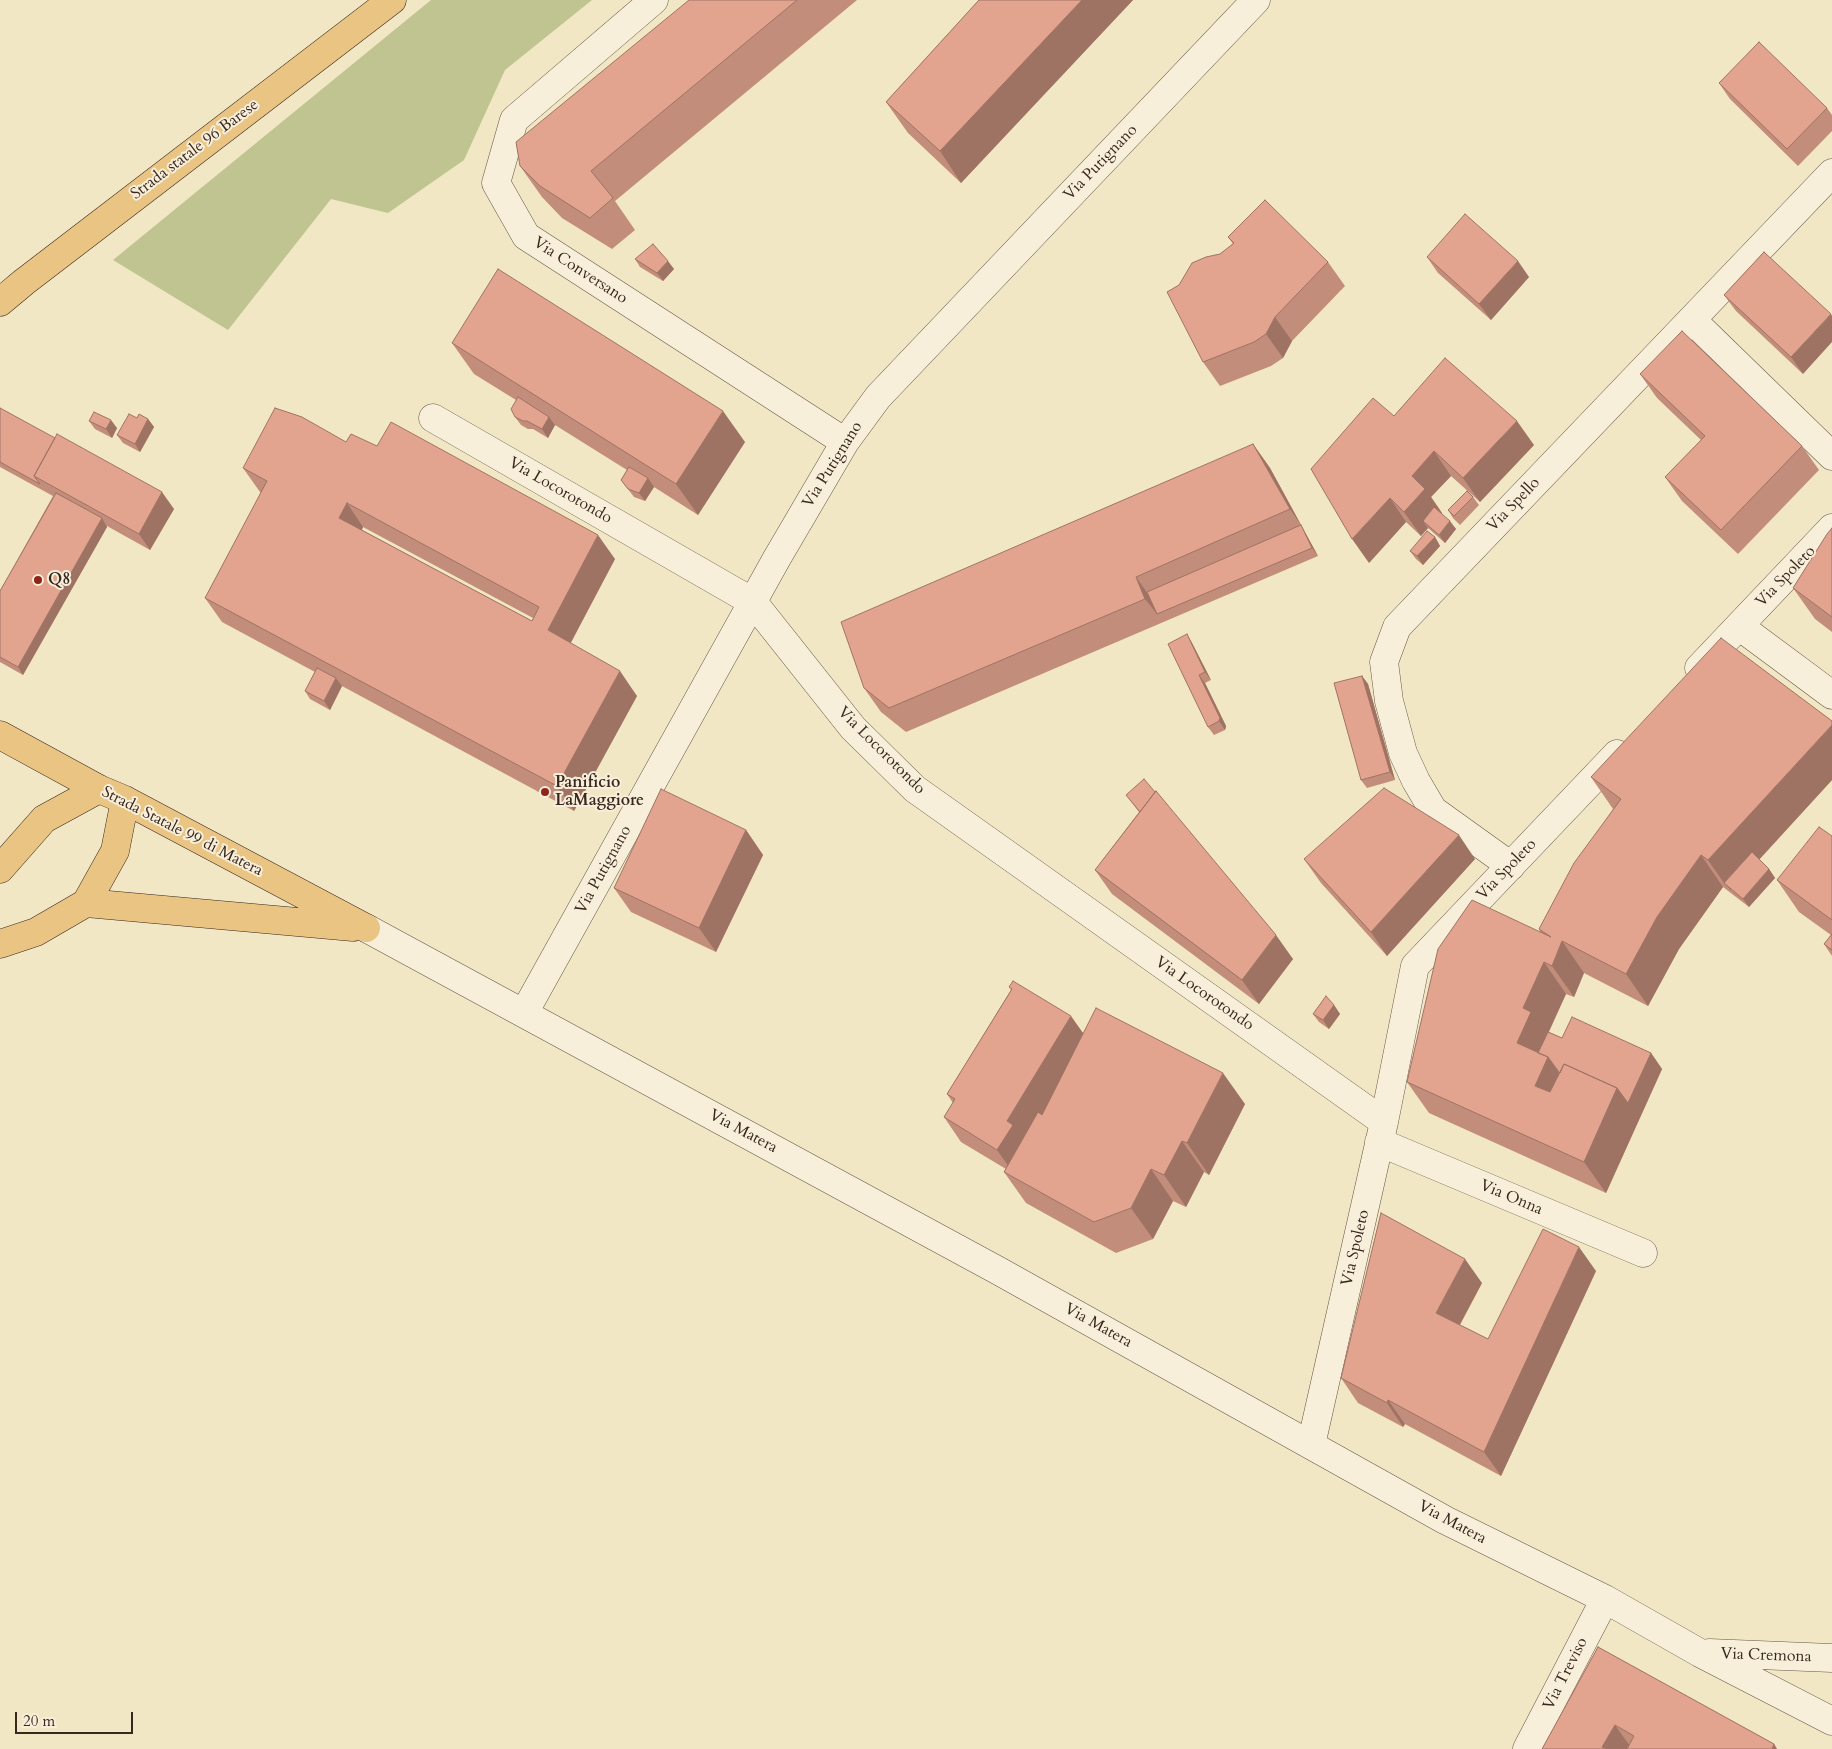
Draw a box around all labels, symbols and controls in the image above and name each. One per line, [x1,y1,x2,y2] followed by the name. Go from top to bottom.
[127,96,263,204] street label: Strada statale 96 Barese
[1060,121,1142,205] street label: Via Putignano
[529,233,631,309] street label: Via Conversano
[799,418,867,512] street label: Via Putignano
[505,454,615,528] street label: Via Locorotondo
[1483,474,1545,536] street label: Via Spello
[1752,542,1820,612] street label: Via Spoleto
[48,570,70,590] place label: Q8
[32,574,44,586] marker: Q8
[833,703,929,799] street label: Via Locorotondo
[555,773,644,811] place label: Panificio LaMaggiore
[98,783,266,881] street label: Strada Statale 99 di Matera
[539,786,551,798] marker: Panificio LaMaggiore
[572,822,636,918] street label: Via Putignano
[1473,835,1541,905] street label: Via Spoleto
[1151,953,1257,1035] street label: Via Locorotondo
[706,1106,780,1158] street label: Via Matera
[1477,1176,1545,1220] street label: Via Onna
[1338,1208,1374,1288] street label: Via Spoleto
[1061,1300,1135,1352] street label: Via Matera
[1415,1497,1489,1549] street label: Via Matera
[1540,1634,1592,1714] street label: Via Treviso
[1720,1645,1812,1667] street label: Via Cremona
[18,1702,135,1734] scale bar
[23,1711,55,1731] text: 20 m

